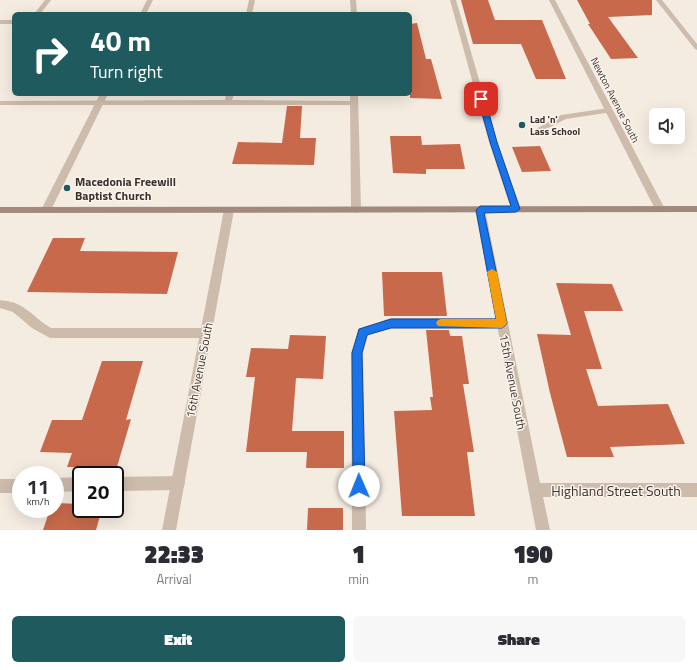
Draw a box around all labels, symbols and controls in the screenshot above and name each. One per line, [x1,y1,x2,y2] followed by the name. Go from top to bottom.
[90,19,151,62] text: 40 m
[24,28,76,80] icon: right
[587,55,643,145] street label: Newton Avenue South
[90,58,163,85] text: Turn right
[464,82,498,116] pin
[470,88,492,110] icon: arrive
[649,108,685,144] map controls
[649,108,685,144] button: sound
[530,112,581,139] place label: Lad 'n' Lass School
[517,120,527,130] marker: Lad 'n' Lass School
[75,172,176,205] place label: Macedonia Freewill Baptist Church
[62,183,72,193] marker: Macedonia Freewill Baptist Church
[180,321,218,419] street label: 16th Avenue South
[494,333,532,431] street label: 15th Avenue South
[338,465,380,507] position arrow
[72,466,124,518] speed limit sign: 20
[27,471,49,502] text: 11
[551,480,681,501] street label: Highland Street South
[27,494,49,509] text: km/h
[144,536,204,572] text: 22:33
[352,536,365,572] text: 1
[513,536,553,572] text: 190
[156,569,192,589] text: Arrival
[348,569,369,589] text: min
[527,569,538,589] text: m
[12,616,345,662] button: Exit
[353,616,685,662] button: Share

